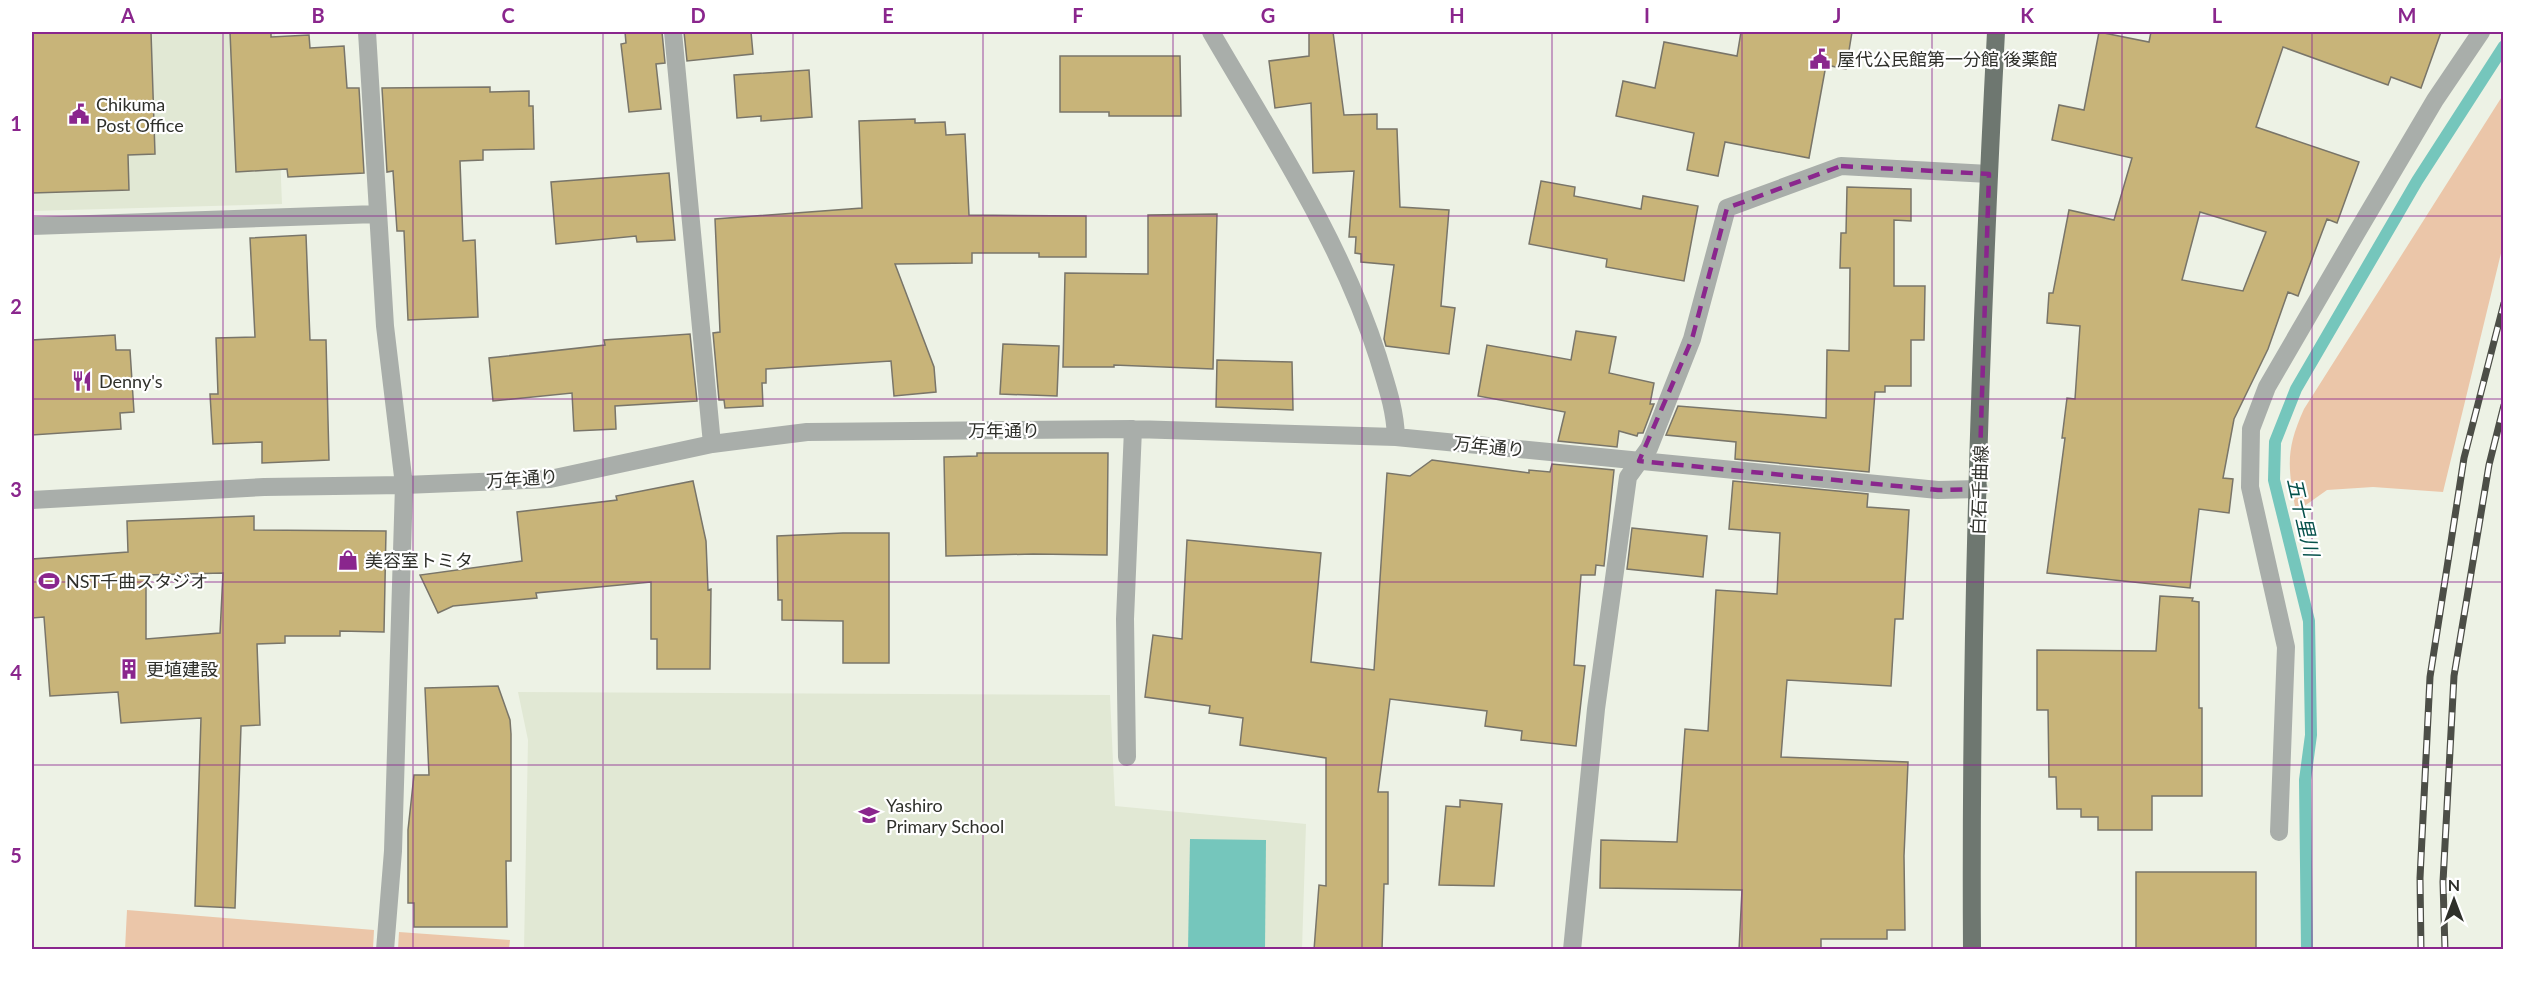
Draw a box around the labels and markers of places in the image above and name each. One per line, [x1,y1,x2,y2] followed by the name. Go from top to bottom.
[1808,47,1832,71] public building icon: 屋代公民館第一分館 後薬館
[1837,48,2058,70] place label: 屋代公民館第一分館 後薬館
[96,93,184,136] place label: Chikuma Post Office
[67,102,91,126] public building icon: Chikuma Post Office
[70,369,94,393] restaurant icon: Denny's
[99,370,163,392] place label: Denny's
[336,548,360,572] shop icon: 美容室トミタ
[365,549,473,571] place label: 美容室トミタ
[37,569,61,593] sports icon: NST千曲スタジオ
[66,570,208,592] place label: NST千曲スタジオ
[117,657,141,681] building icon: 更埴建設
[146,658,218,680] place label: 更埴建設
[886,794,1004,837] place label: Yashiro Primary School
[857,803,881,827] school or university icon: Yashiro Primary School

